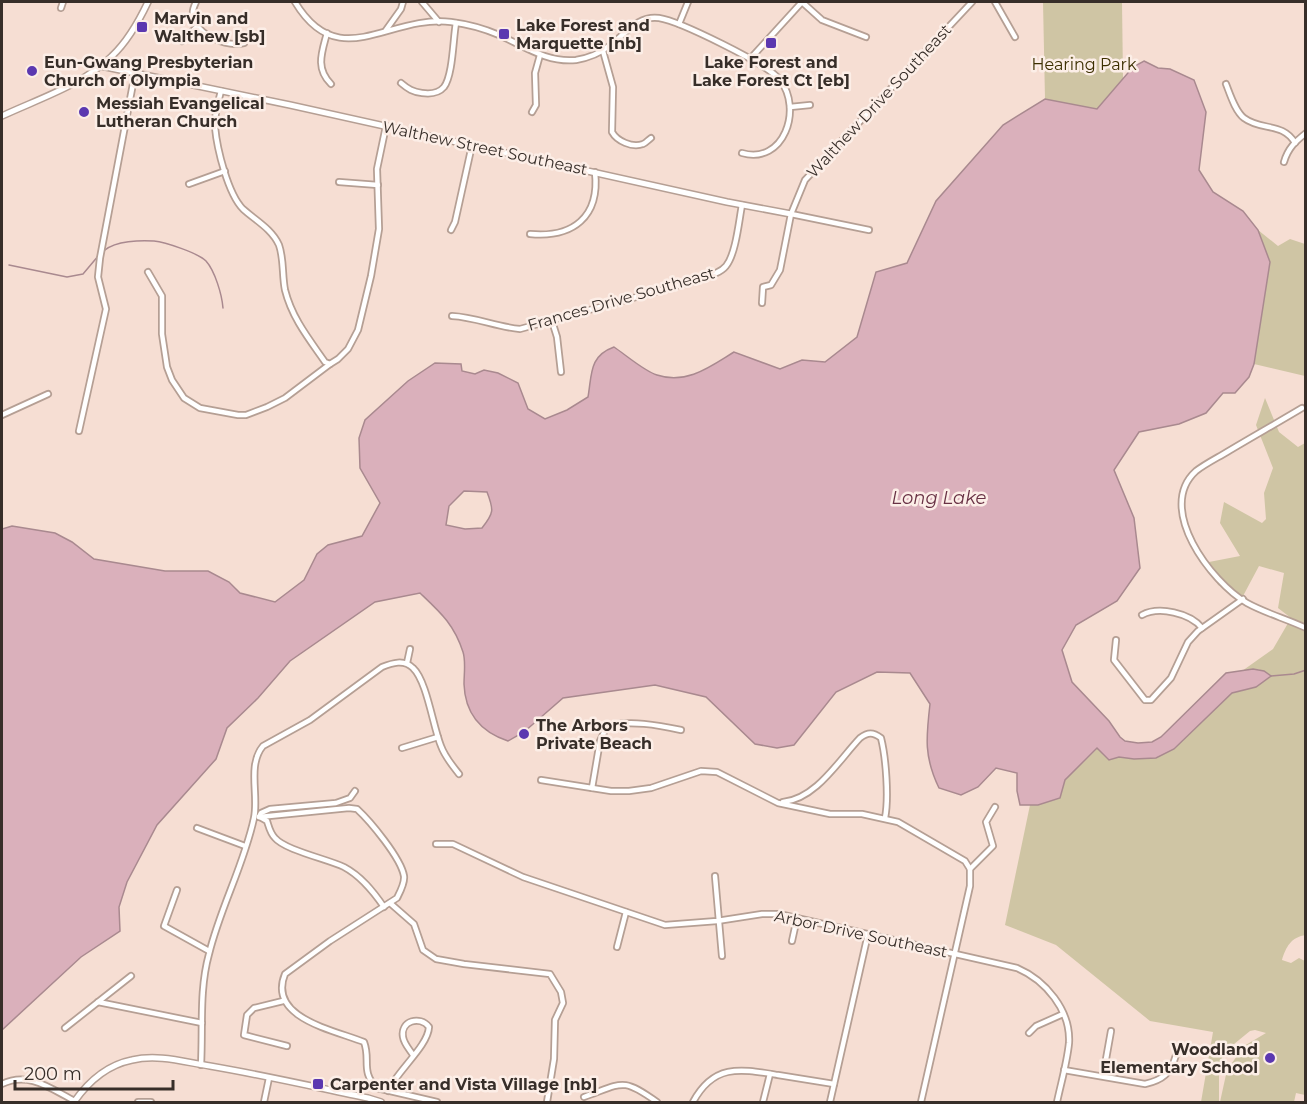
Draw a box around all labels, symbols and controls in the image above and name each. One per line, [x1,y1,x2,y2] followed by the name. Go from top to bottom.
[154,9,265,46] place label: Marvin and Walthew [sb]
[516,16,650,53] place label: Lake Forest and Marquette [nb]
[135,20,149,34] marker: Marvin and Walthew [sb]
[803,20,955,182] street label: Walthew Drive Southeast
[497,27,511,41] marker: Lake Forest and Marquette [nb]
[764,36,778,50] marker: Lake Forest and Lake Forest Ct [eb]
[44,53,253,90] place label: Eun-Gwang Presbyterian Church of Olympia
[692,53,850,90] place label: Lake Forest and Lake Forest Ct [eb]
[1032,55,1137,74] park label: Hearing Park
[25,64,39,78] marker: Eun-Gwang Presbyterian Church of Olympia
[96,94,265,131] place label: Messiah Evangelical Lutheran Church
[77,105,91,119] marker: Messiah Evangelical Lutheran Church
[381,117,590,179] street label: Walthew Street Southeast
[525,263,717,335] street label: Frances Drive Southeast
[892,487,987,509] water label: Long Lake
[536,716,652,753] place label: The Arbors Private Beach
[517,727,531,741] marker: The Arbors Private Beach
[773,906,950,962] street label: Arbor Drive Southeast
[1100,1040,1258,1077] place label: Woodland Elementary School
[1263,1051,1277,1065] marker: Woodland Elementary School
[15,1053,172,1091] scale bar
[24,1063,82,1085] text: 200 m
[330,1075,597,1094] place label: Carpenter and Vista Village [nb]
[311,1077,325,1091] marker: Carpenter and Vista Village [nb]

